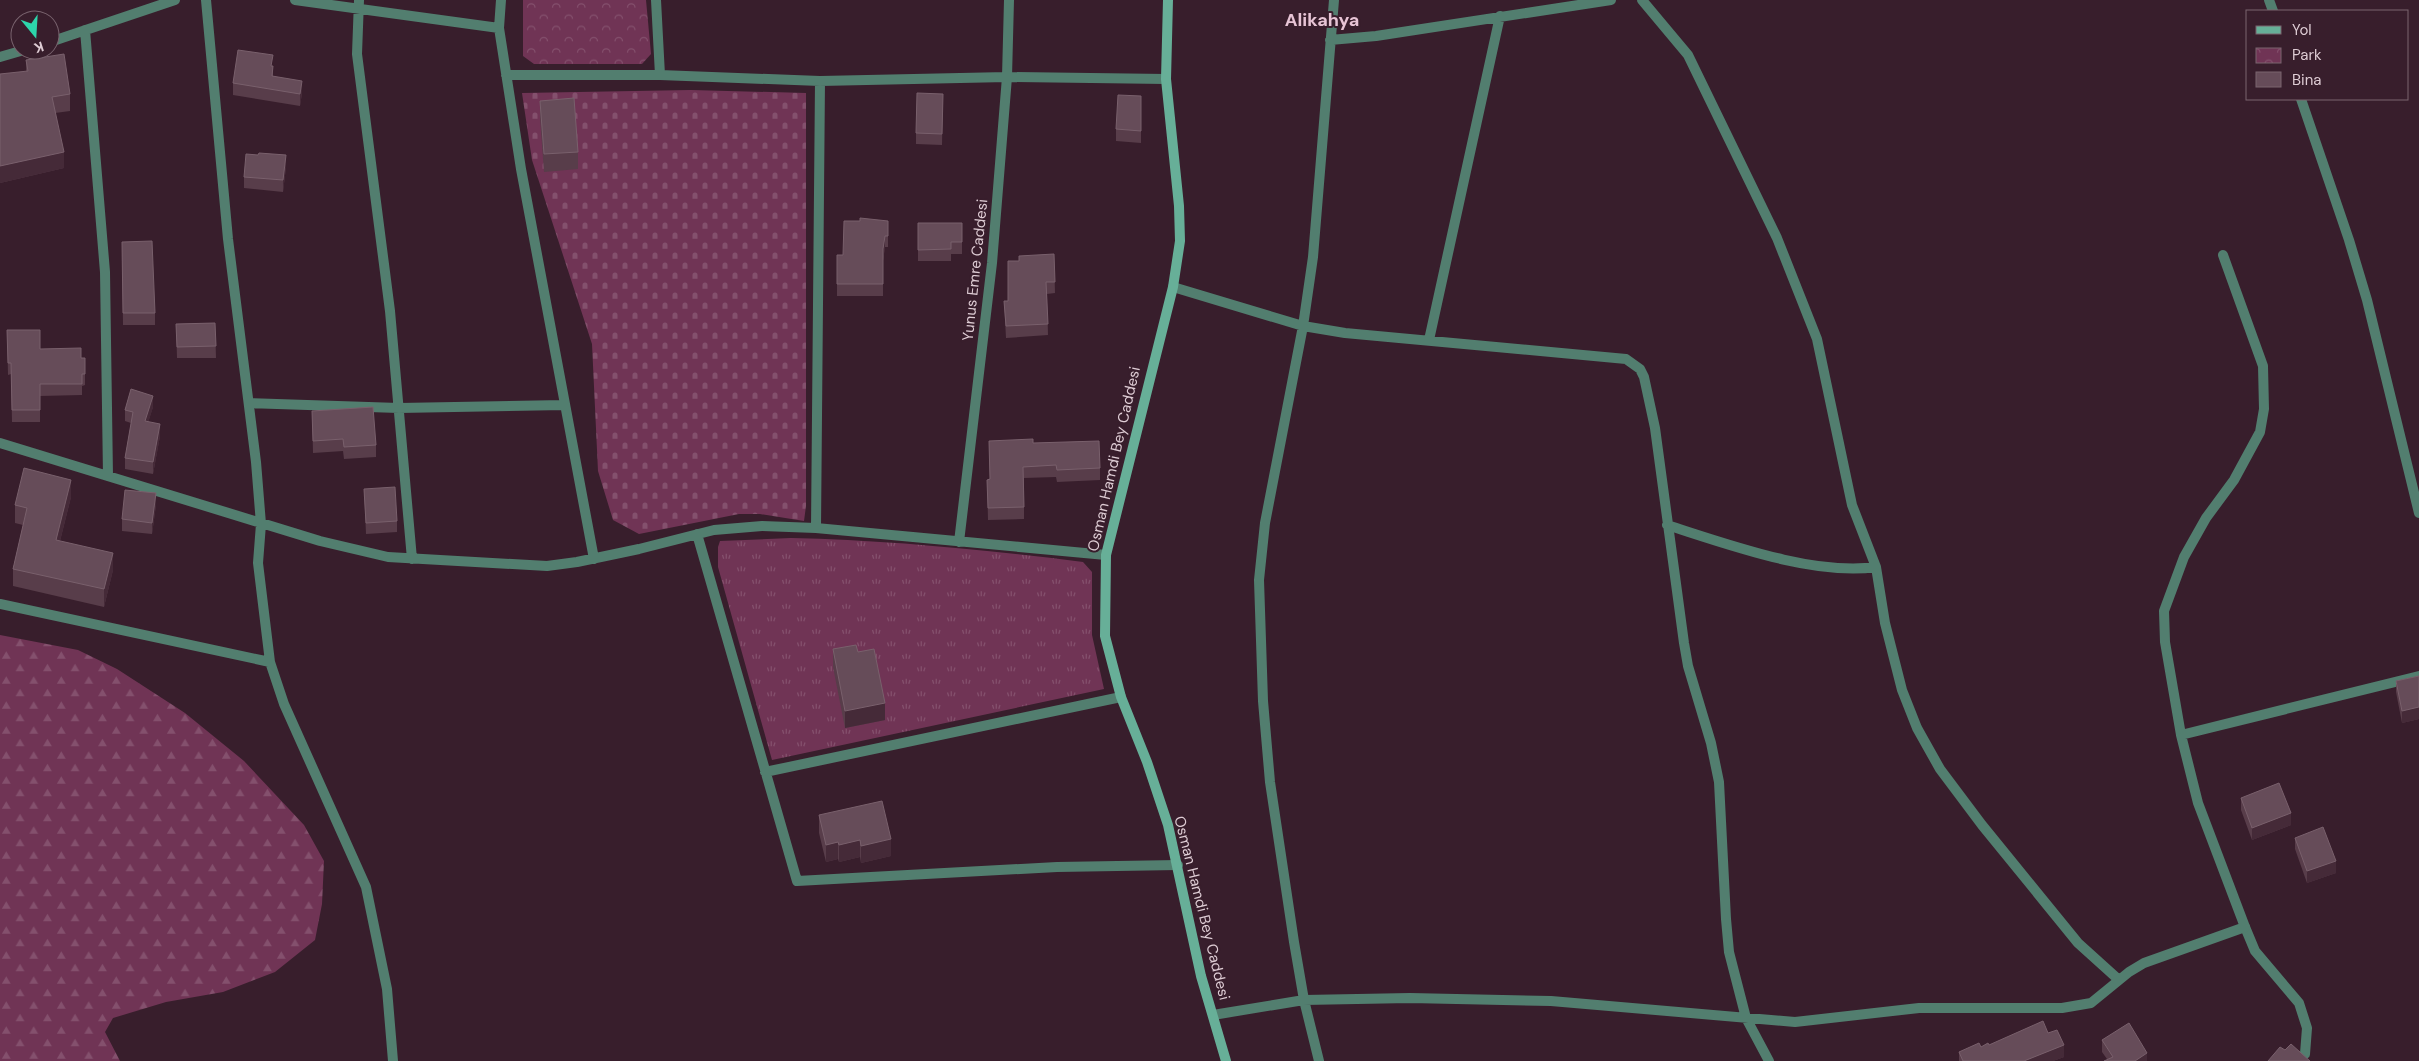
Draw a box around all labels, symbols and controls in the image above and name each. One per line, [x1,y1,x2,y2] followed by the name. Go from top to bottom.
[1285,8,1359,32] district label: Alikahya
[10,10,60,60] north arrow
[2246,10,2409,100] legend
[2292,20,2312,40] text: Yol
[32,37,46,57] text: K
[2292,45,2322,65] text: Park
[2292,70,2321,90] text: Bina
[958,198,992,342] street label: Yunus Emre Caddesi
[1083,365,1145,553] street label: Osman Hamdi Bey Caddesi
[1169,814,1235,1002] street label: Osman Hamdi Bey Caddesi

